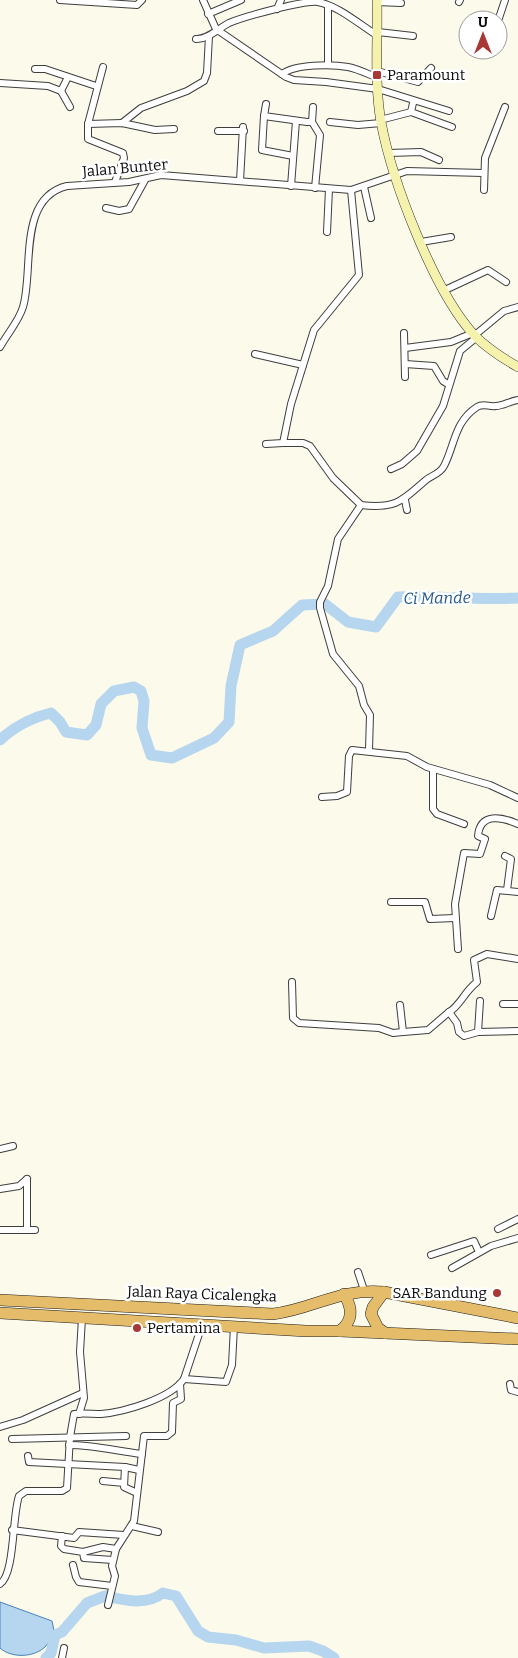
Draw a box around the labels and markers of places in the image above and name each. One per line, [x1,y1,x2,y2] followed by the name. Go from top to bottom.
[387,66,466,84] place label: Paramount
[371,69,383,81] marker: Paramount
[392,1284,487,1302] place label: SAR Bandung
[491,1287,503,1299] marker: SAR Bandung
[147,1319,221,1337] place label: Pertamina
[131,1322,143,1334] marker: Pertamina

